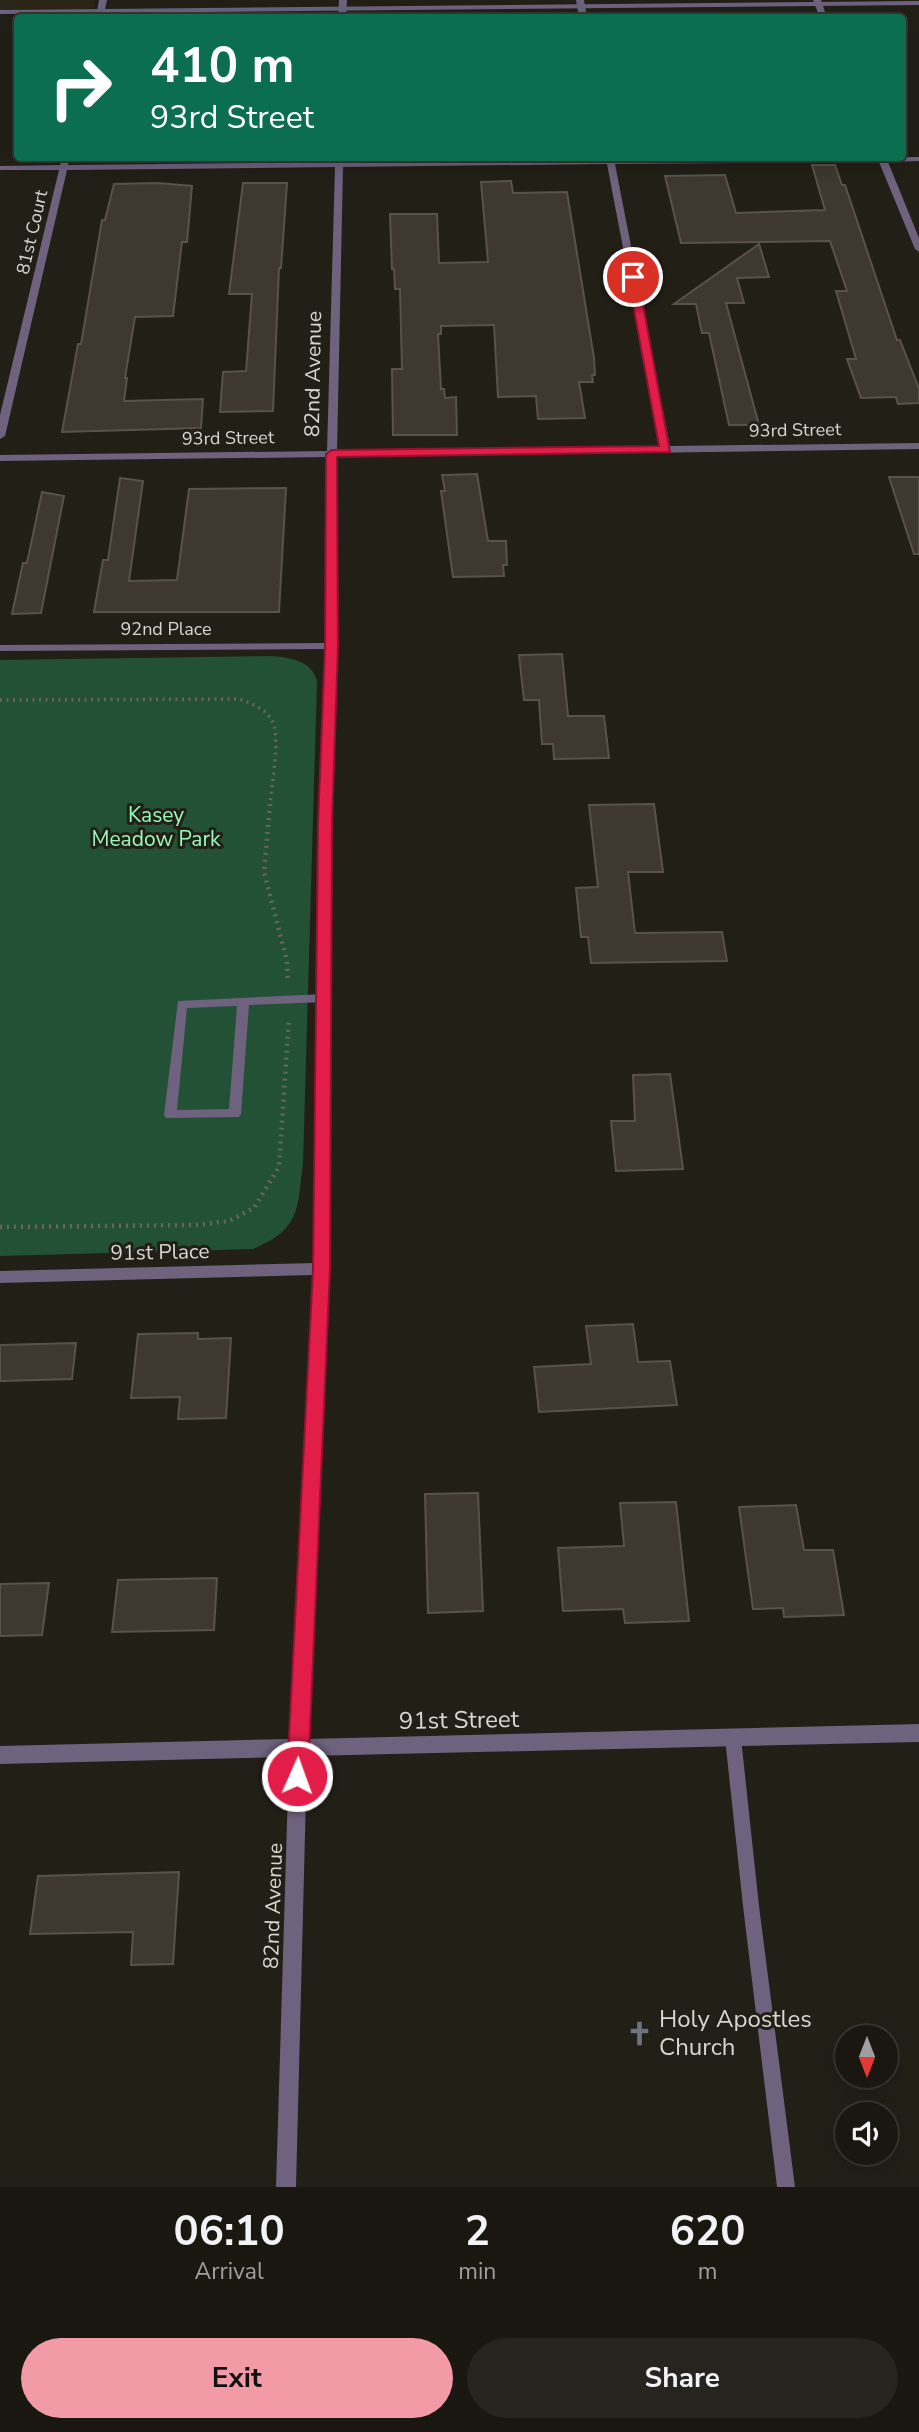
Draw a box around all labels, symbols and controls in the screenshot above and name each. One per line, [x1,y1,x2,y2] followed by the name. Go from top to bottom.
[150,32,294,99] text: 410 m
[35,42,126,133] icon: right
[150,96,314,139] text: 93rd Street
[11,187,54,277] street label: 81st Court
[603,247,663,307] pin
[614,258,652,296] icon: arrive
[298,311,328,437] street label: 82nd Avenue
[749,417,842,443] street label: 93rd Street
[182,425,275,451] street label: 93rd Street
[121,617,211,641] street label: 92nd Place
[91,801,221,853] park label: Kasey Meadow Park
[110,1237,210,1267] street label: 91st Place
[399,1703,520,1737] street label: 91st Street
[260,1739,334,1813] position arrow
[257,1842,289,1970] street label: 82nd Avenue
[659,2003,812,2063] place label: Holy Apostles Church
[625,2019,653,2047] church icon: Holy Apostles Church
[835,2025,898,2088] north arrow
[835,2025,898,2165] map controls
[835,2102,898,2165] button: sound
[174,2203,285,2260] text: 06:10
[465,2203,490,2260] text: 2
[670,2203,745,2260] text: 620
[195,2256,264,2287] text: Arrival
[458,2256,496,2287] text: min
[698,2256,718,2287] text: m
[21,2338,453,2418] button: Exit
[467,2338,898,2418] button: Share

